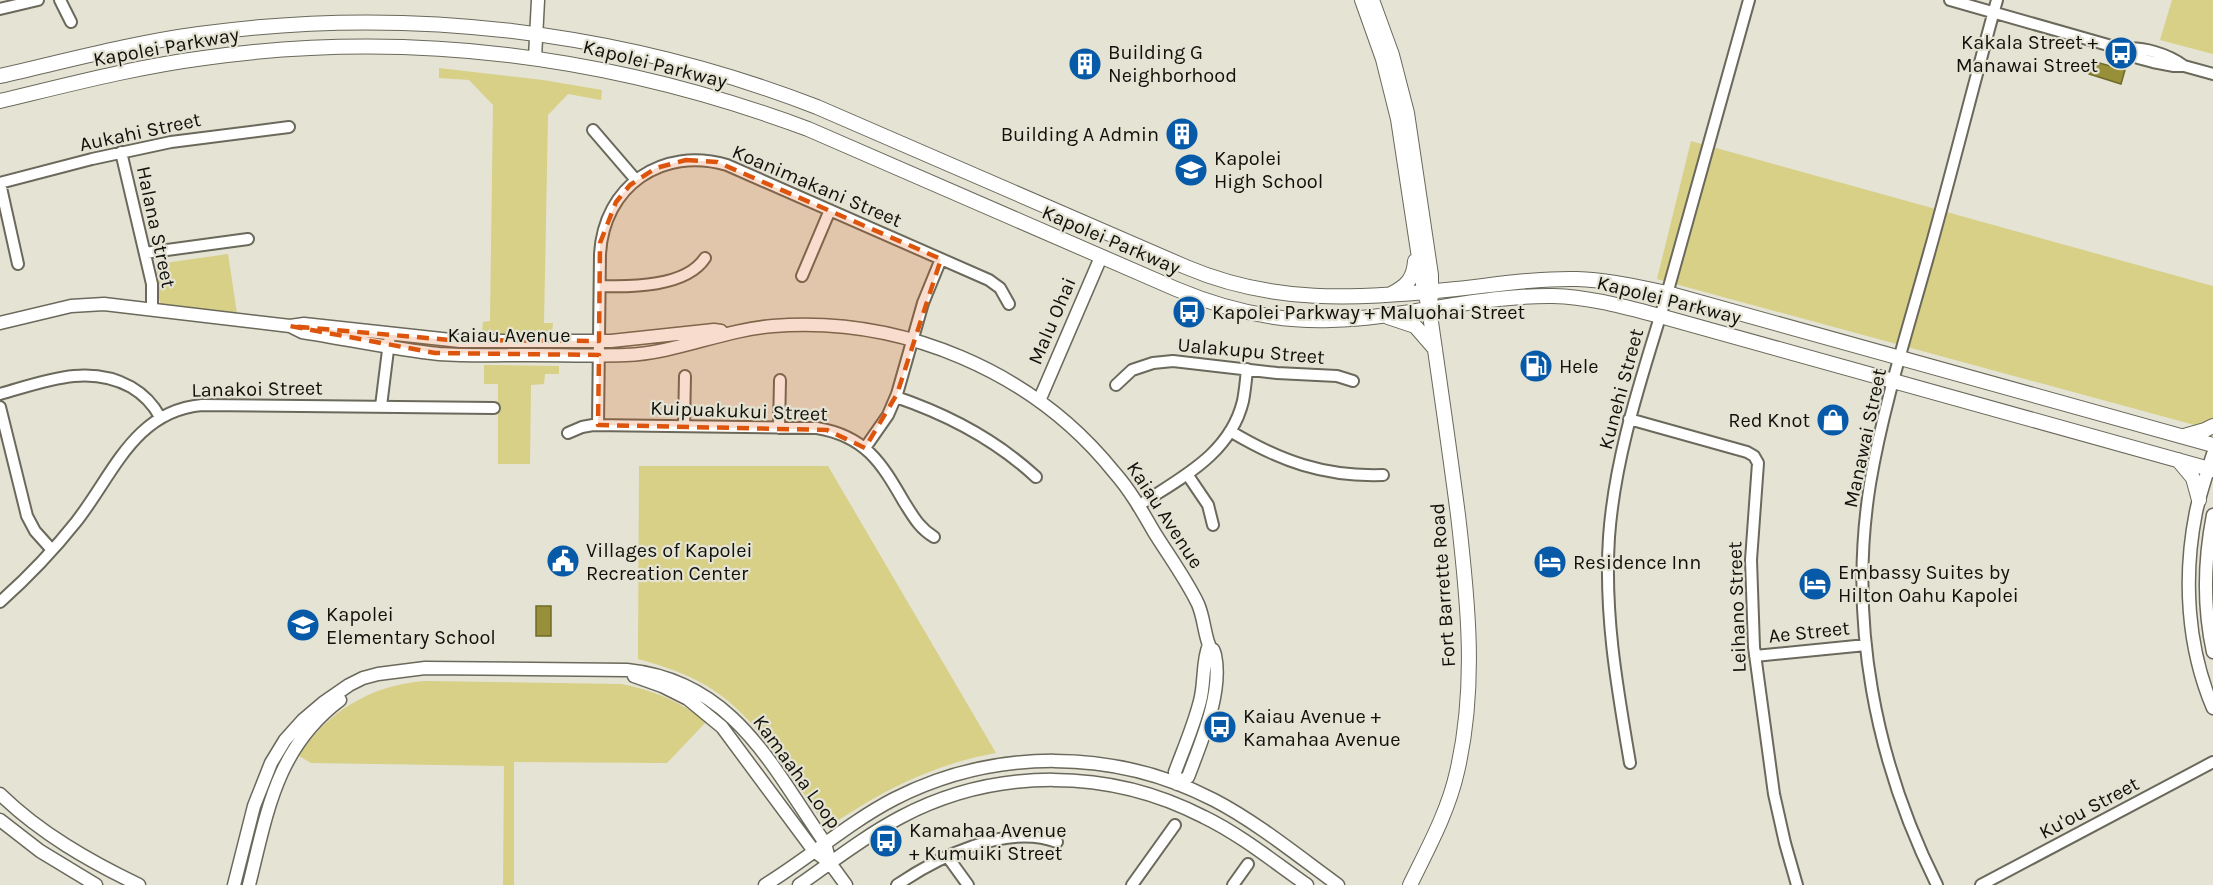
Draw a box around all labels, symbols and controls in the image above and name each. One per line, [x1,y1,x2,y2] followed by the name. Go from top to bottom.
[91,23,241,71] street label: Kapolei Parkway
[1956,31,2098,77] place label: Kakala Street + Manawai Street
[581,35,729,93] street label: Kapolei Parkway
[2103,35,2139,71] bus stop icon: Kakala Street + Manawai Street
[1108,41,1237,87] place label: Building G Neighborhood
[1067,46,1103,82] building icon: Building G Neighborhood
[77,108,203,156] street label: Aukahi Street
[1164,116,1200,152] building icon: Building A Admin
[1001,123,1159,146] place label: Building A Admin
[729,140,906,232] street label: Koanimakani Street
[1214,147,1323,193] place label: Kapolei High School
[1173,152,1209,188] school or university icon: Kapolei High School
[132,164,180,290] street label: Halana Street
[1039,201,1183,279] street label: Kapolei Parkway
[1595,271,1743,329] street label: Kapolei Parkway
[1023,274,1081,368] street label: Malu Ohai
[1171,294,1207,330] bus stop icon: Kapolei Parkway + Maluohai Street
[1212,301,1526,324] place label: Kapolei Parkway + Maluohai Street
[448,324,570,347] street label: Kaiau Avenue
[1594,326,1648,452] street label: Kunehi Street
[1177,333,1326,369] street label: Ualakupu Street
[1518,348,1554,384] fuel station icon: Hele
[1559,355,1599,378] place label: Hele
[1839,366,1891,510] street label: Manawai Street
[191,376,323,402] street label: Lanakoi Street
[650,396,829,426] street label: Kuipuakukui Street
[1815,402,1851,438] shop icon: Red Knot
[1728,409,1810,432] place label: Red Knot
[1122,457,1208,573] street label: Kaiau Avenue
[1426,502,1460,668] street label: Fort Barrette Road
[586,539,752,585] place label: Villages of Kapolei Recreation Center
[1723,541,1751,673] street label: Leihano Street
[545,543,581,579] public building icon: Villages of Kapolei Recreation Center
[1532,544,1568,580] hotel icon: Residence Inn
[1573,551,1701,574] place label: Residence Inn
[1838,561,2019,607] place label: Embassy Suites by Hilton Oahu Kapolei
[1797,566,1833,602] hotel icon: Embassy Suites by Hilton Oahu Kapolei
[326,603,496,649] place label: Kapolei Elementary School
[285,607,321,643] school or university icon: Kapolei Elementary School
[1767,616,1851,648] street label: Ae Street
[1243,705,1401,751] place label: Kaiau Avenue + Kamahaa Avenue
[1202,709,1238,745] bus stop icon: Kaiau Avenue + Kamahaa Avenue
[748,711,846,833] street label: Kamaaha Loop
[2035,772,2143,844] street label: Ku'ou Street
[909,819,1067,865] place label: Kamahaa Avenue + Kumuiki Street
[868,823,904,859] bus stop icon: Kamahaa Avenue + Kumuiki Street

